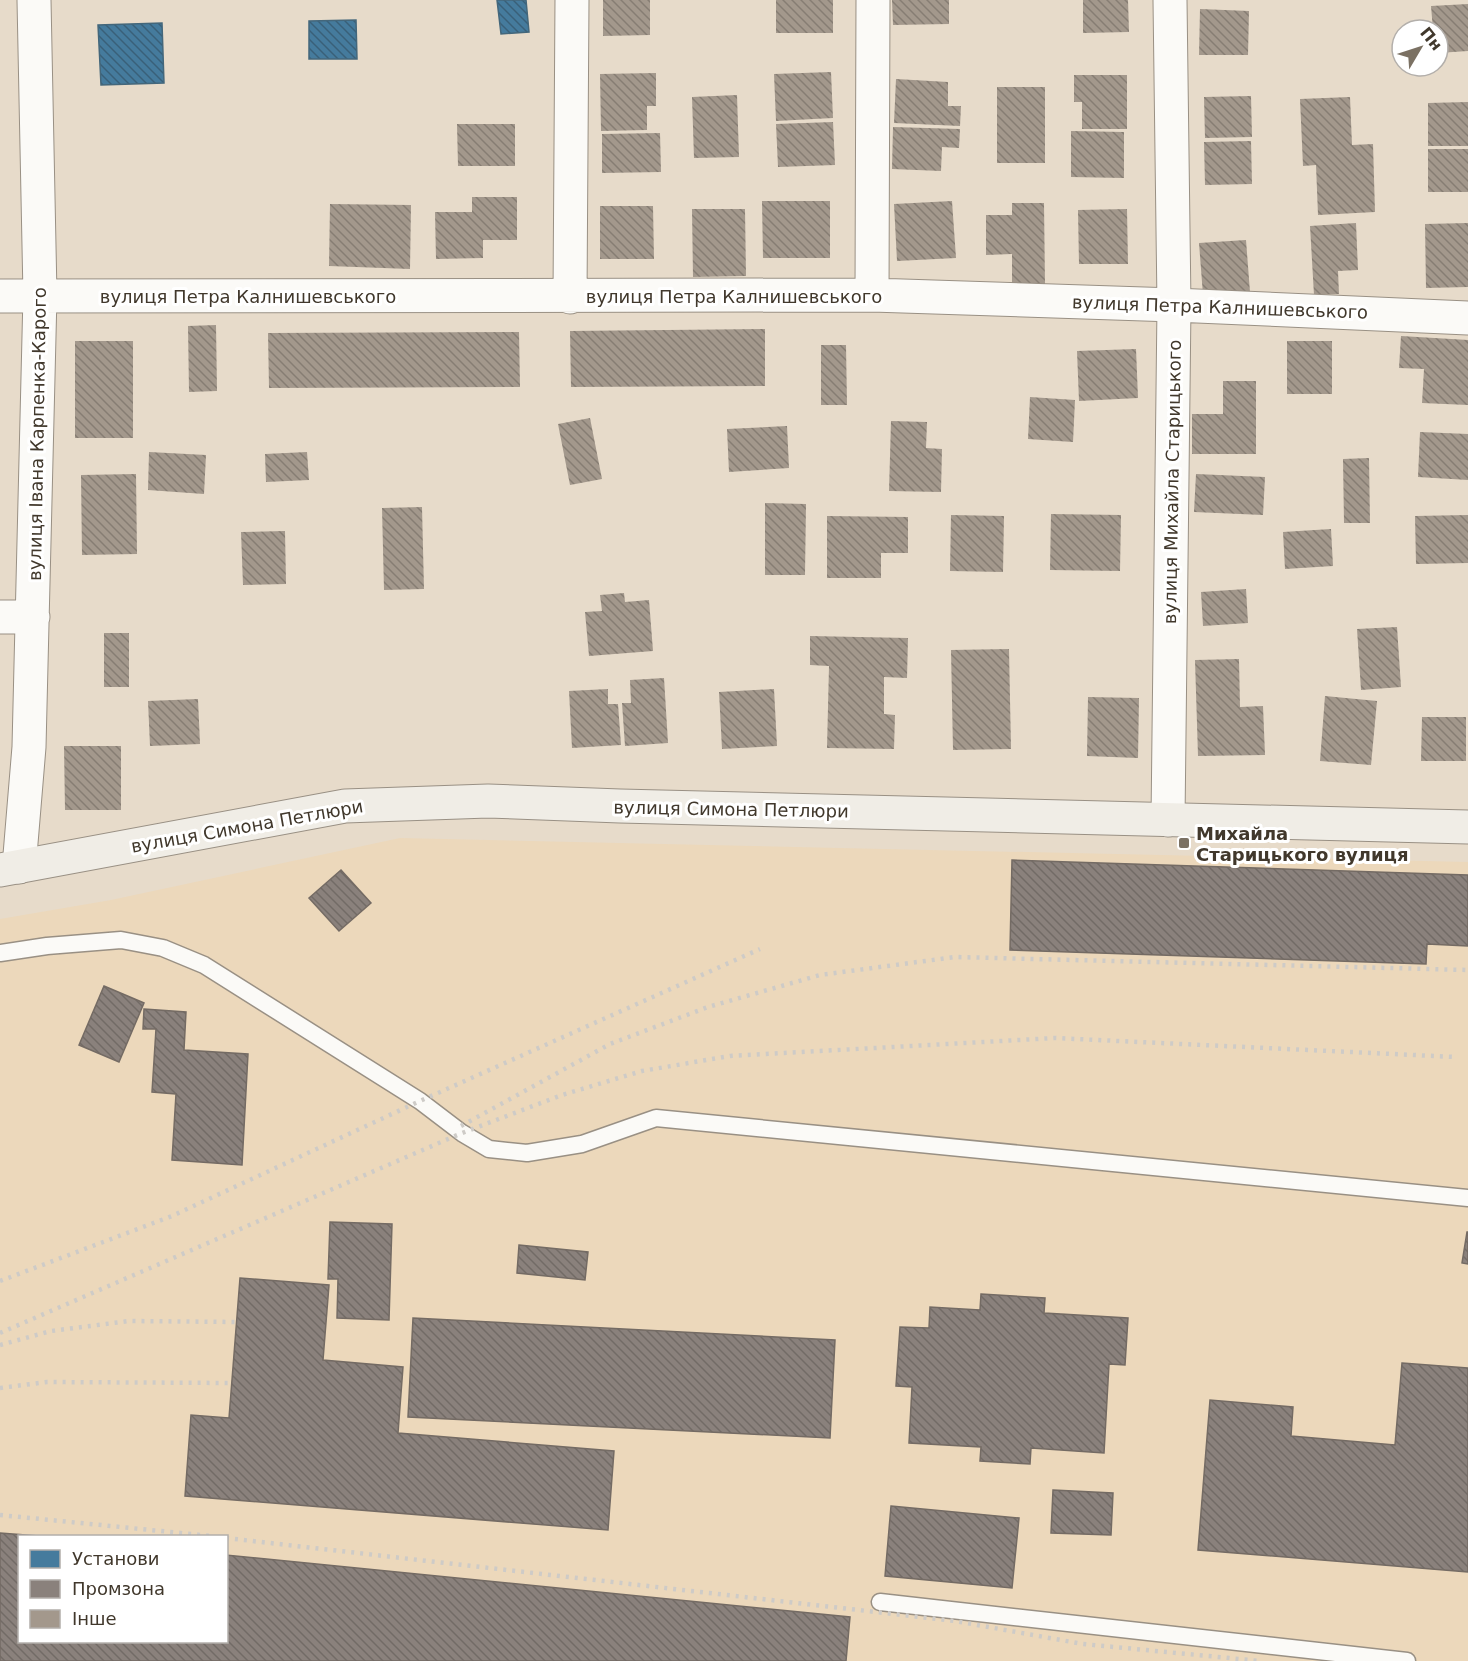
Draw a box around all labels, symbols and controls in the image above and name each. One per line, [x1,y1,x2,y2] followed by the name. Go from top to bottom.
[1390,18,1450,78] north arrow
[1416,23,1446,54] text: Пн
[100,286,396,307] street label: вулиця Петра Калнишевського
[586,286,882,307] street label: вулиця Петра Калнишевського
[24,287,50,581] street label: вулиця Івана Карпенка-Карого
[1072,291,1368,323] street label: вулиця Петра Калнишевського
[1159,340,1185,624] street label: вулиця Михайла Старицького
[129,795,365,857] street label: вулиця Симона Петлюри
[613,796,849,822] street label: вулиця Симона Петлюри
[1196,823,1408,865] place label: Михайла Старицького вулиця
[1177,836,1191,850] marker: Михайла Старицького вулиця
[18,1535,228,1643] legend
[72,1548,159,1569] text: Установи
[72,1578,165,1599] text: Промзона
[72,1608,117,1629] text: Інше

